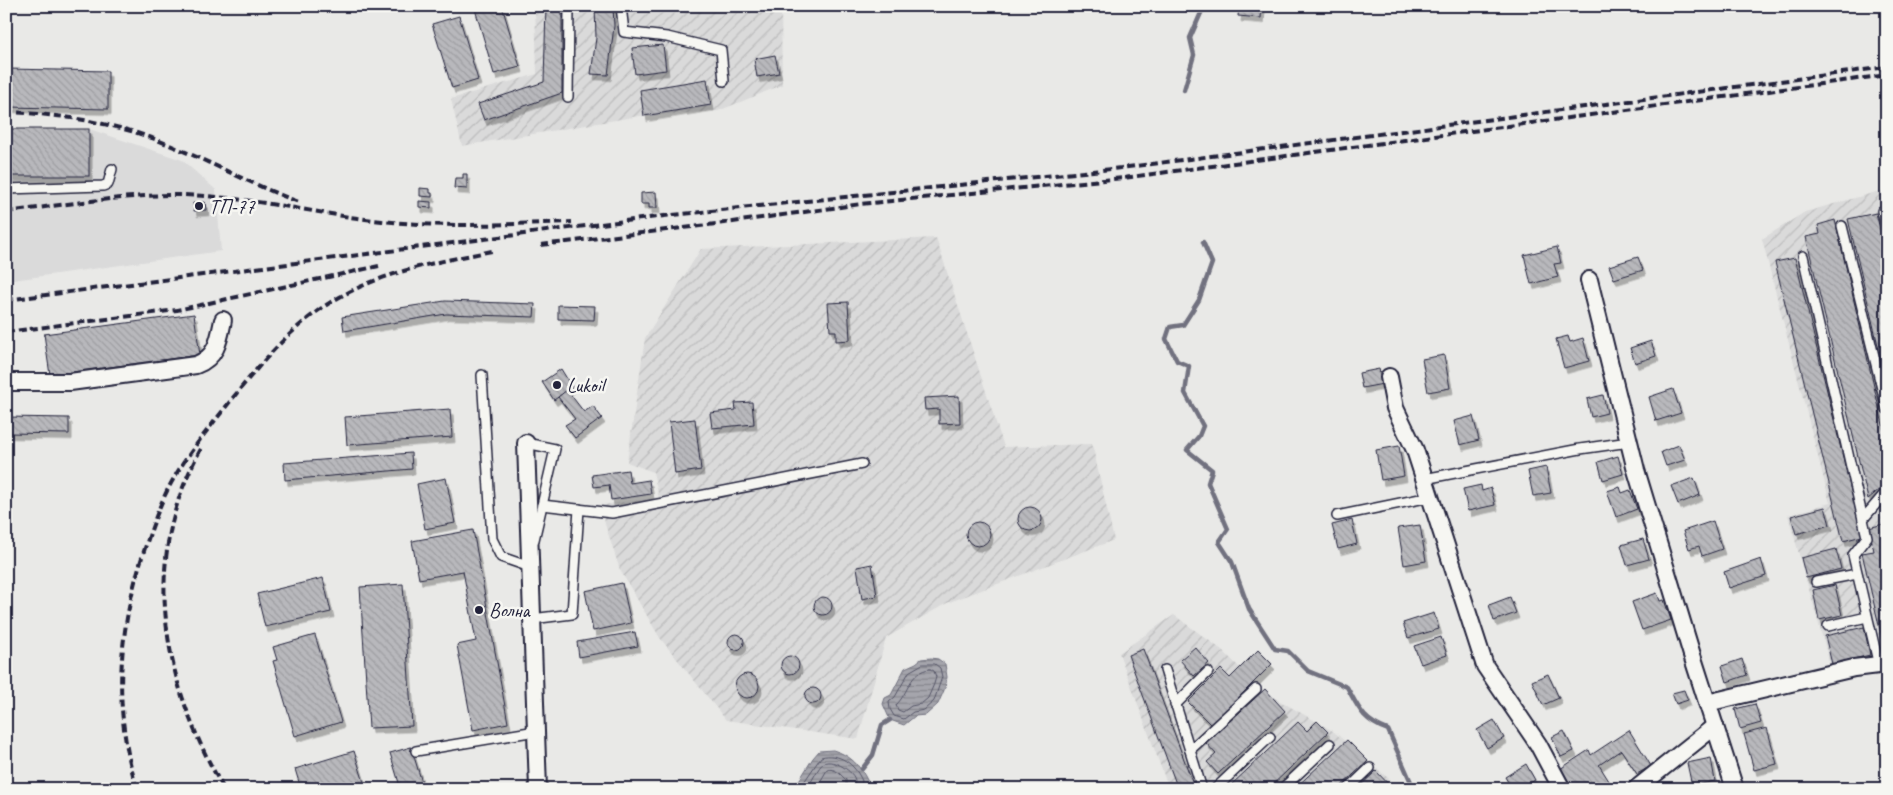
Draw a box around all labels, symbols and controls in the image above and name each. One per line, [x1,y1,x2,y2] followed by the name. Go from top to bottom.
[209,194,256,219] place label: ТП-77
[193,200,205,212] marker: ТП-77
[567,373,607,398] place label: Lukoil
[551,379,563,391] marker: Lukoil
[489,598,531,623] place label: Волна
[473,604,485,616] marker: Волна

